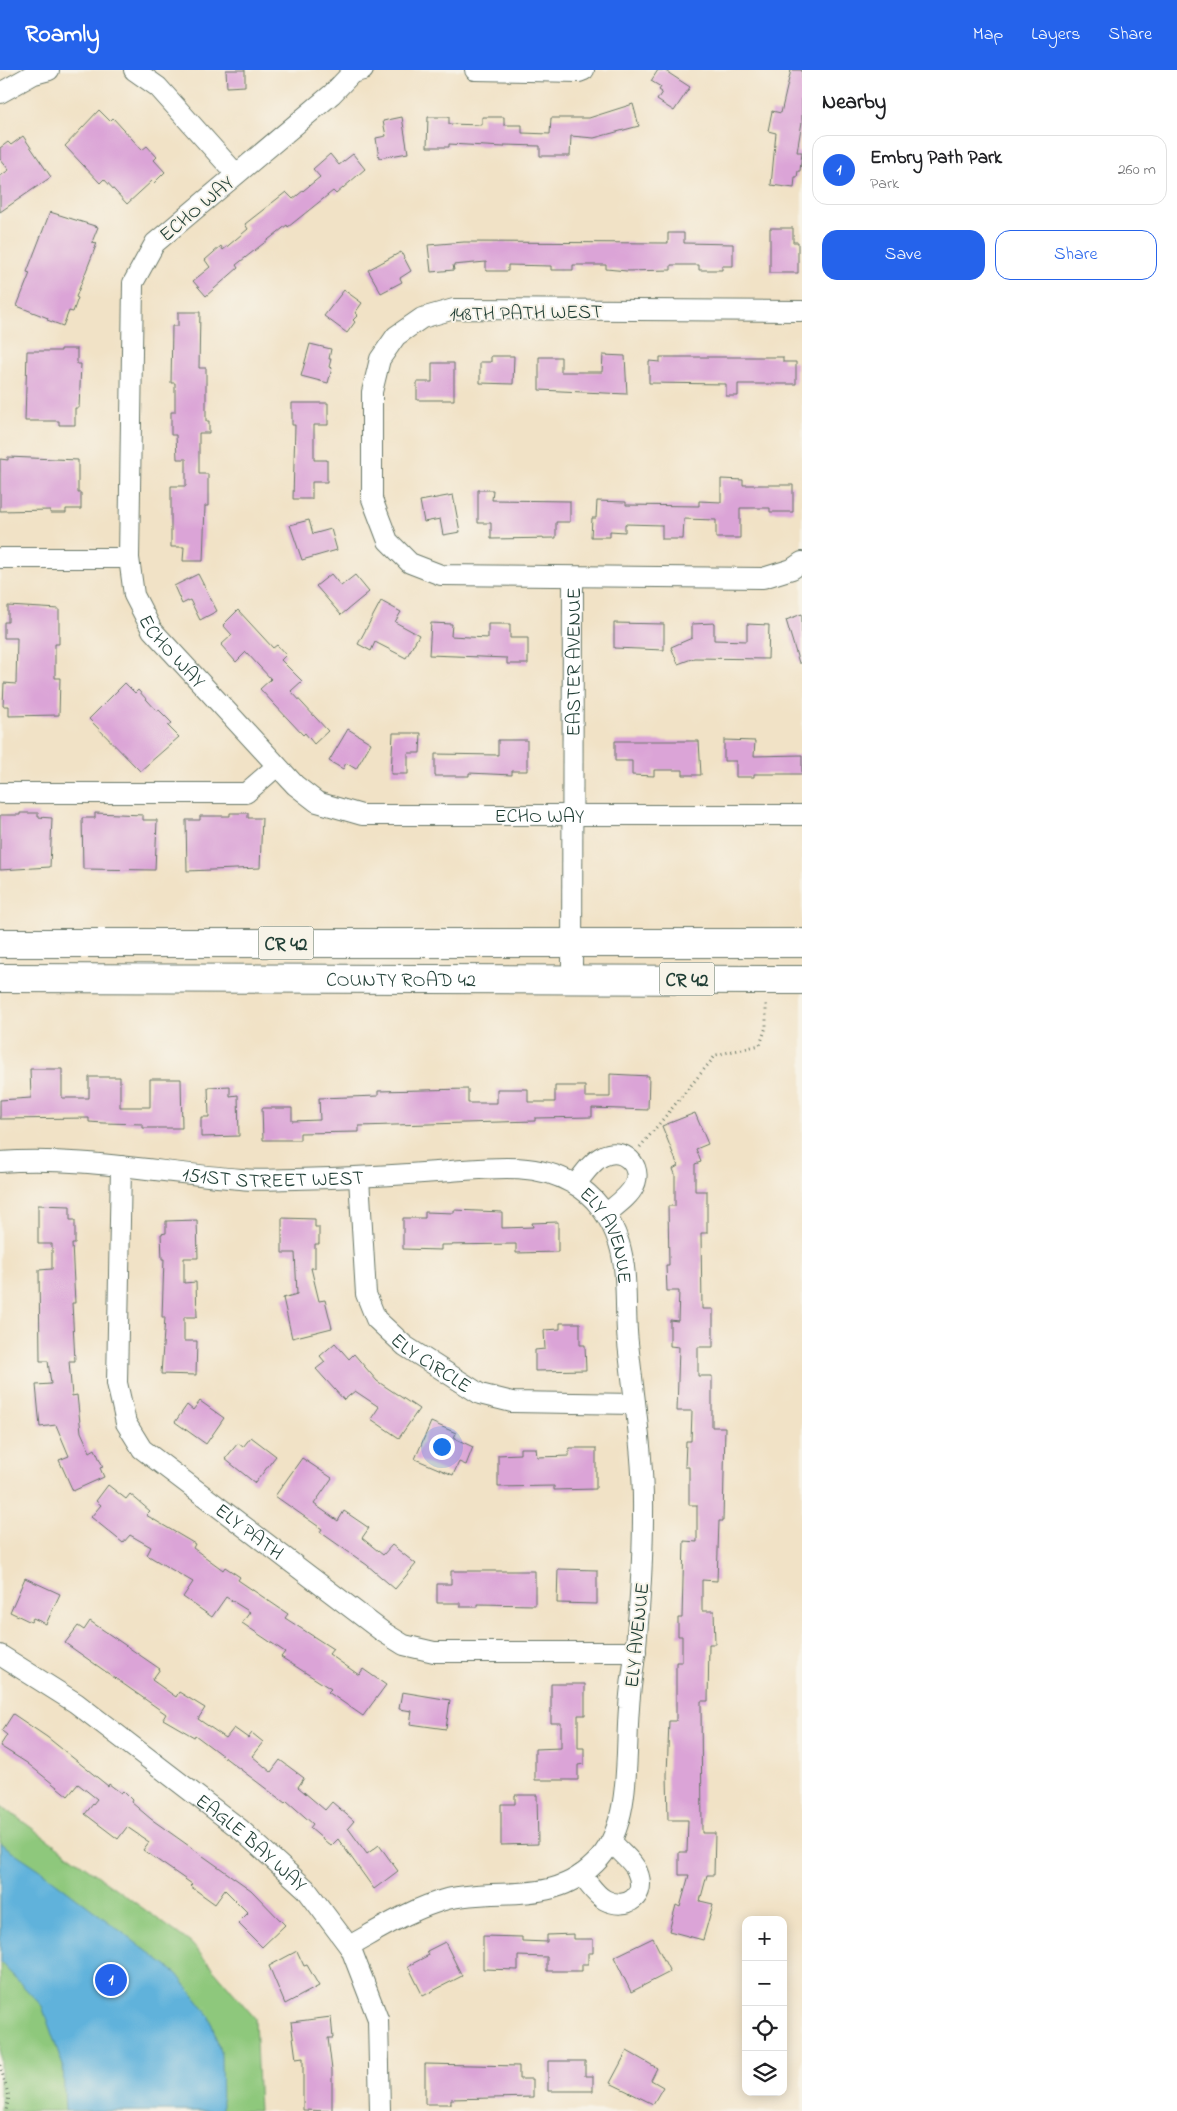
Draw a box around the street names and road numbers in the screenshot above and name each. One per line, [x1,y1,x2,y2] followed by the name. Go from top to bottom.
[154,170,241,250] street label: ECHO WAY
[449,299,603,330] street label: 148TH PATH WEST
[561,587,590,737] street label: EASTER AVENUE
[130,610,211,696] street label: ECHO WAY
[494,803,584,832] street label: ECHO WAY
[258,926,314,960] road number: CR 42
[660,962,714,996] road number: CR 42
[326,967,476,996] street label: COUNTY ROAD 42
[181,1161,365,1197] street label: 151ST STREET WEST
[572,1181,637,1285] street label: ELY AVENUE
[383,1327,476,1402] street label: ELY CIRCLE
[208,1497,289,1568] street label: ELY PATH
[619,1581,658,1689] street label: ELY AVENUE
[188,1788,312,1900] street label: EAGLE BAY WAY

